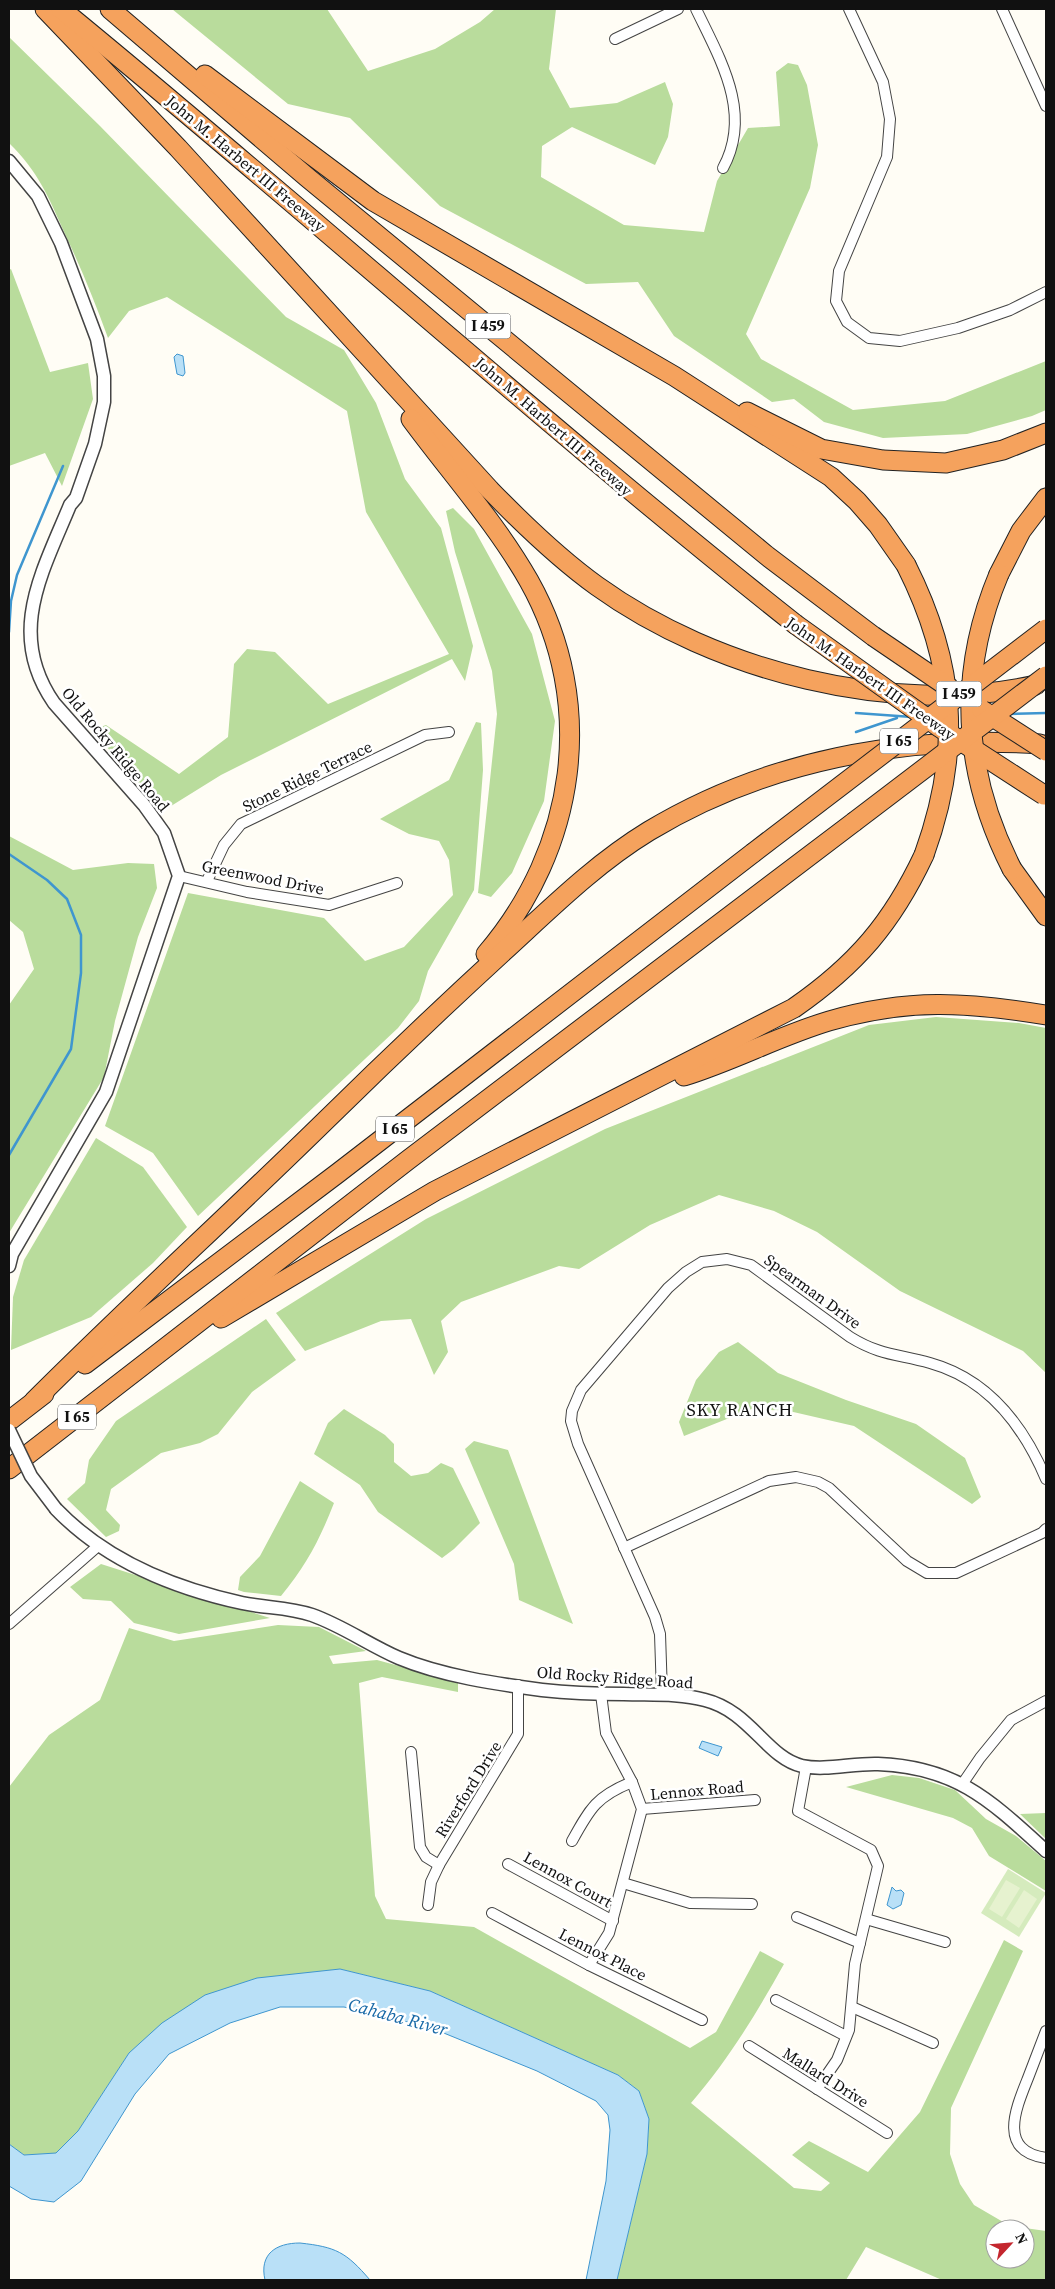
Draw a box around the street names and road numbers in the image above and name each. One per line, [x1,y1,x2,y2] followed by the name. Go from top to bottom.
[161,89,331,237] street label: John M. Harbert III Freeway
[466,314,510,338] road number: I 459
[470,351,638,501] street label: John M. Harbert III Freeway
[781,610,961,745] street label: John M. Harbert III Freeway
[57,682,175,816] street label: Old Rocky Ridge Road
[936,682,982,706] road number: I 459
[880,728,918,754] road number: I 65
[239,735,375,817] street label: Stone Ridge Terrace
[200,854,326,900] street label: Greenwood Drive
[376,1116,414,1142] road number: I 65
[760,1248,866,1334] street label: Spearman Drive
[58,1404,96,1430] road number: I 65
[536,1661,694,1693] street label: Old Rocky Ridge Road
[430,1737,506,1841] street label: Riverford Drive
[649,1775,745,1805] street label: Lennox Road
[520,1846,617,1913] street label: Lennox Court
[555,1922,651,1986] street label: Lennox Place
[779,2042,873,2112] street label: Mallard Drive

